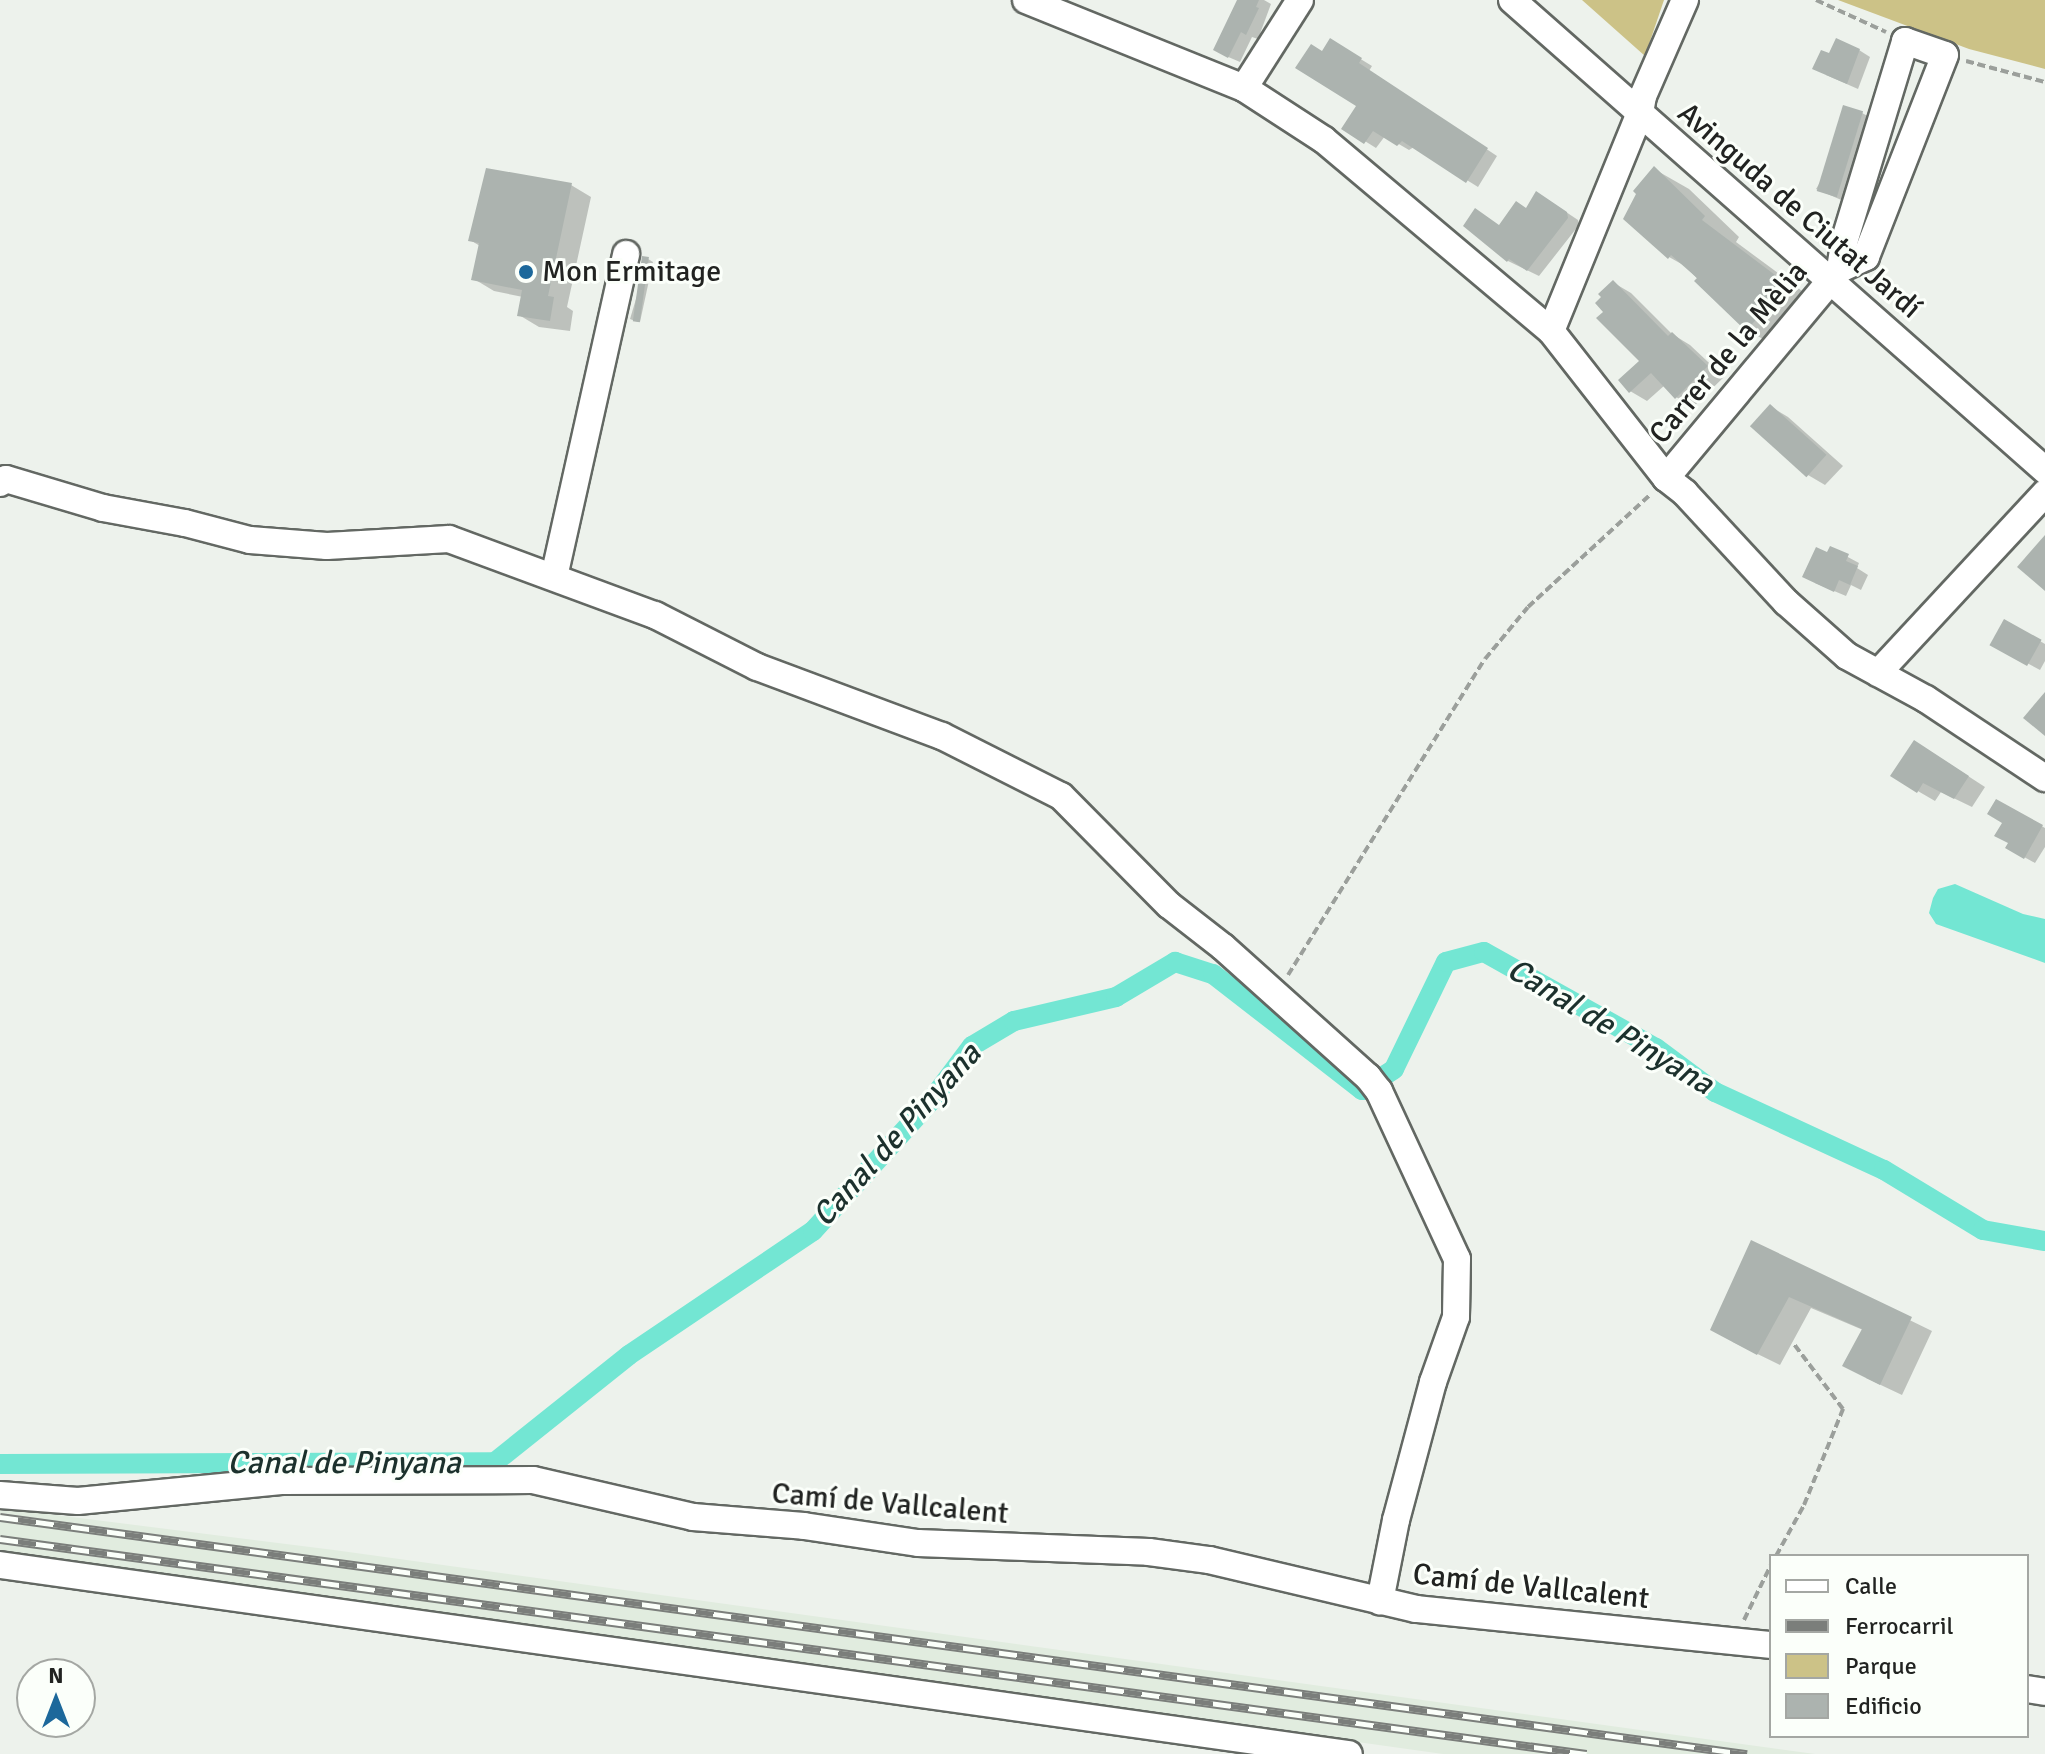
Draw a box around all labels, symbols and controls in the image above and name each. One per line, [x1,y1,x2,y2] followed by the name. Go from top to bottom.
[1670,95,1928,327] street label: Avinguda de Ciutat Jardí
[542,254,721,290] place label: Mon Ermitage
[1642,255,1816,451] street label: Carrer de la Mèlia
[517,263,535,281] marker: Mon Ermitage
[1500,950,1720,1104] water label: Canal de Pinyana
[805,1035,989,1235] water label: Canal de Pinyana
[227,1444,461,1482] water label: Canal de Pinyana
[770,1476,1010,1532] street label: Camí de Vallcalent
[1769,1554,2029,1738] legend
[1411,1557,1651,1617] street label: Camí de Vallcalent
[1845,1571,1897,1601] text: Calle
[1845,1611,1954,1641] text: Ferrocarril
[1845,1651,1917,1681] text: Parque
[16,1658,96,1738] north arrow
[48,1662,64,1689] text: N
[1845,1691,1922,1721] text: Edificio

